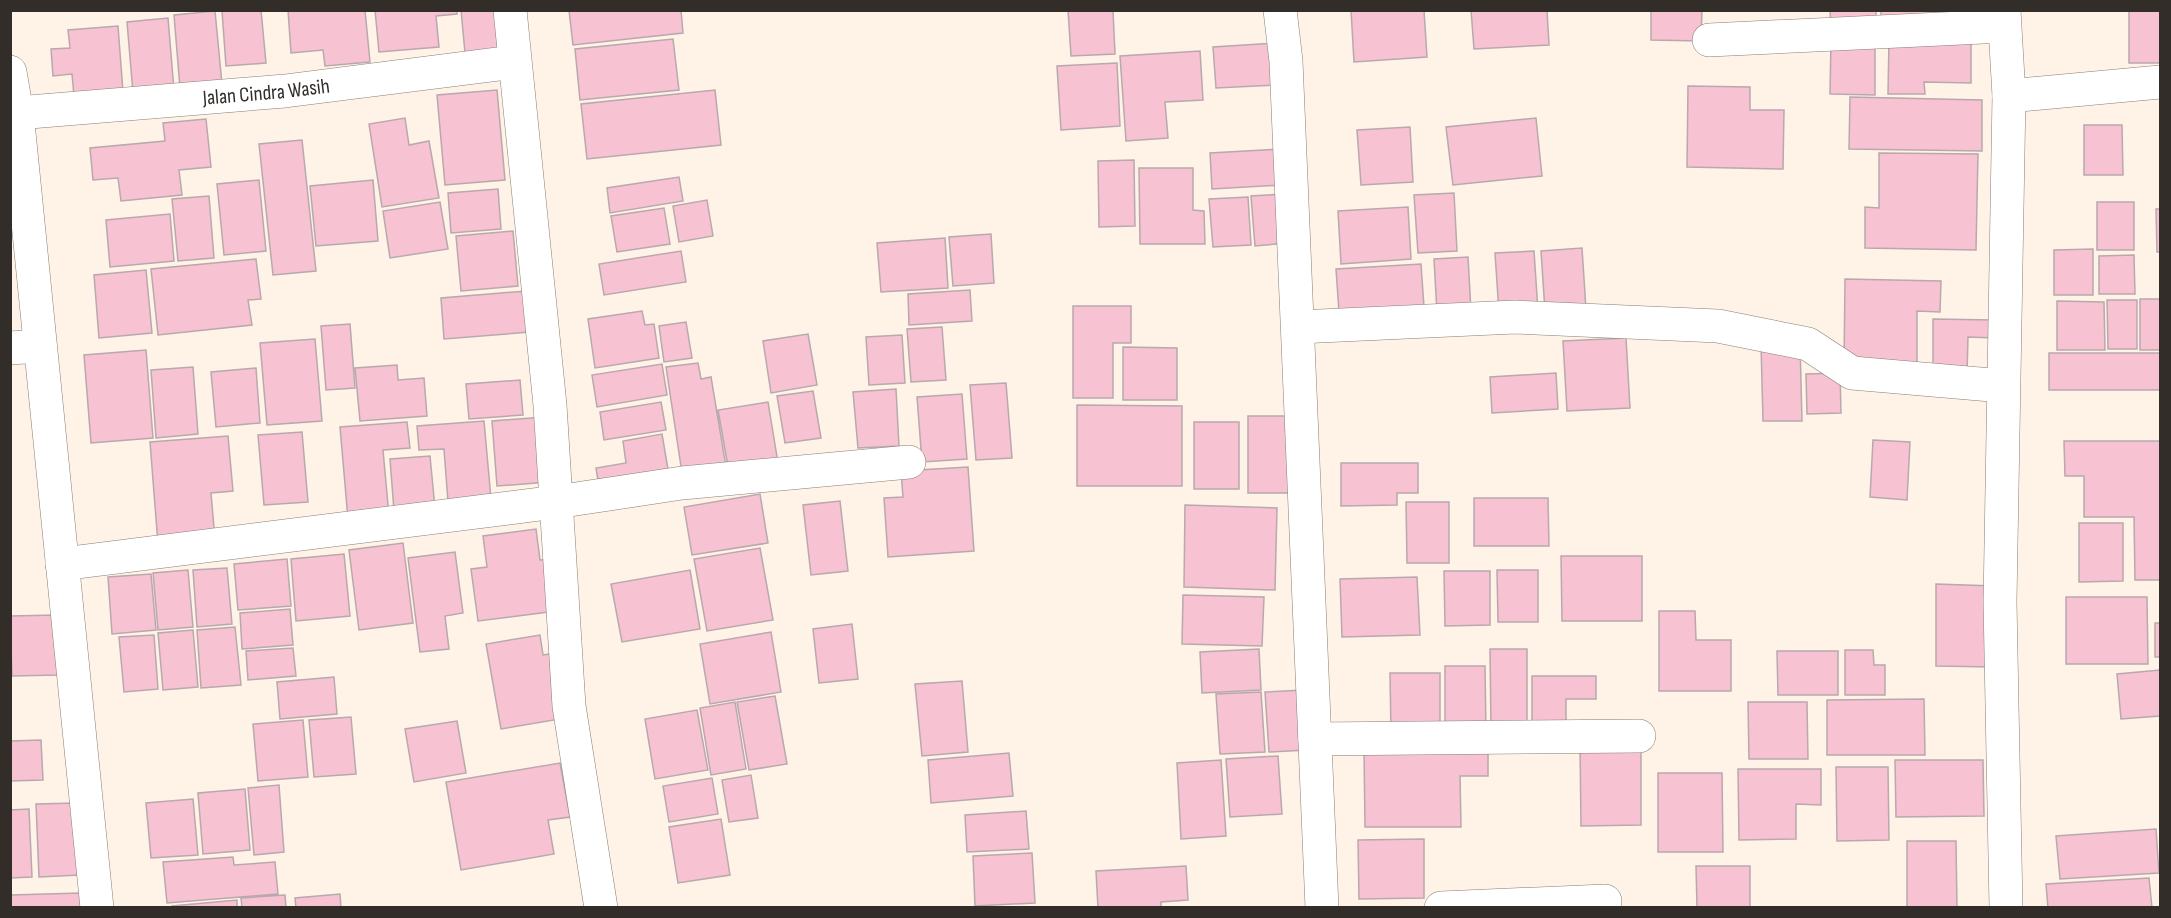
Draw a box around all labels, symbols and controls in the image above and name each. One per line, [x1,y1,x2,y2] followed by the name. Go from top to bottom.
[201,73,331,110] street label: Jalan Cindra Wasih

